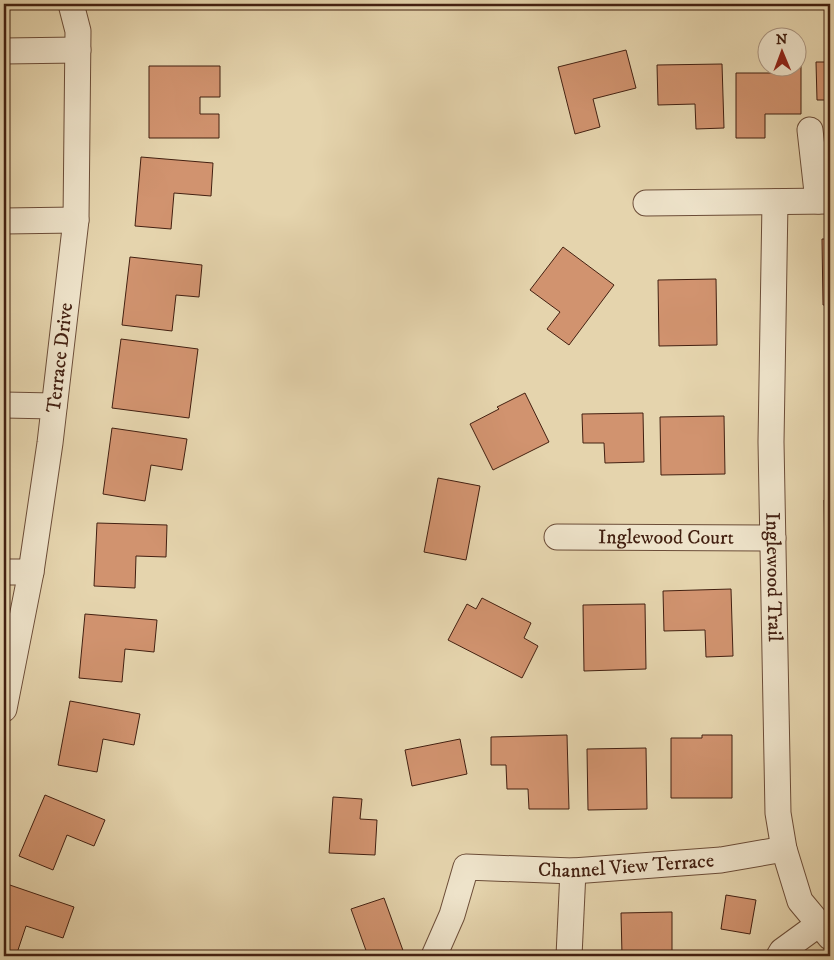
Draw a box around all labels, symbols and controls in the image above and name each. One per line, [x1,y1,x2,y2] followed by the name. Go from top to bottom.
[756,28,806,78] north arrow
[776,31,788,49] text: N
[41,301,79,414] street label: Terrace Drive
[760,512,787,642] street label: Inglewood Trail
[598,525,734,550] street label: Inglewood Court
[537,848,715,884] street label: Channel View Terrace

